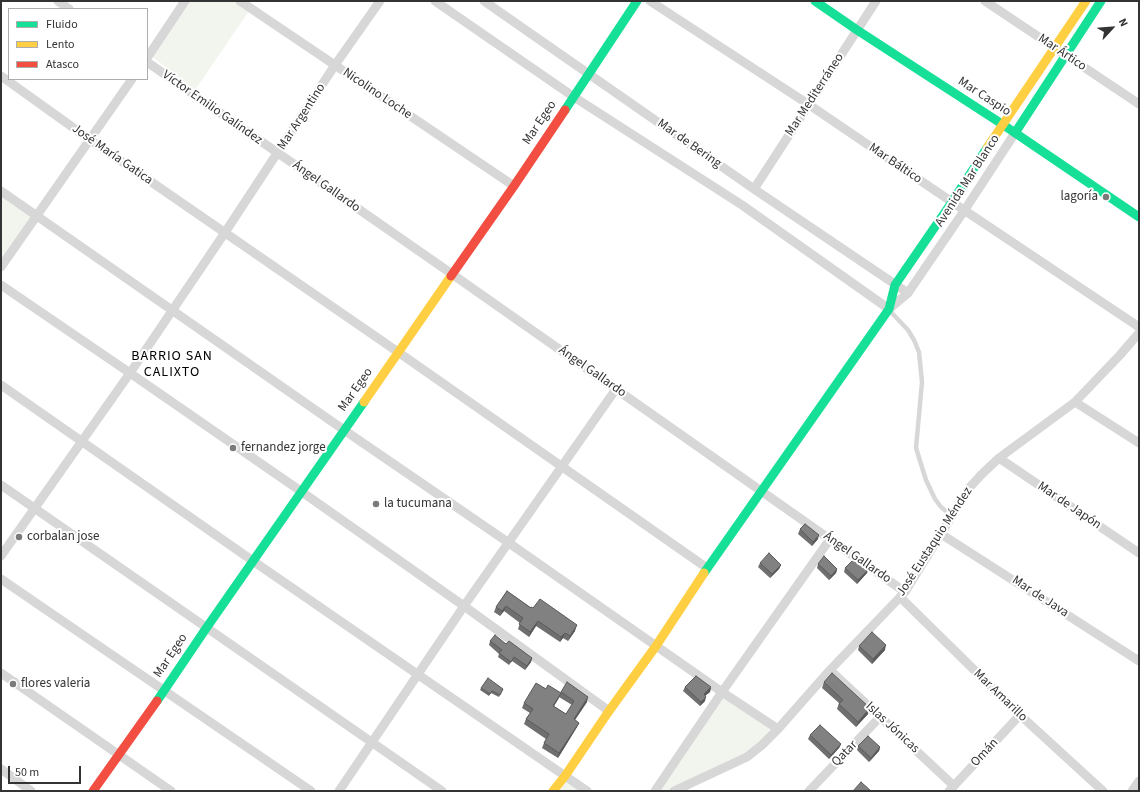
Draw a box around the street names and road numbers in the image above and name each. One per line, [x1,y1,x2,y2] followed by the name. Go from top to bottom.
[1035,31,1089,75] street label: Mar Ártico
[782,51,848,139] street label: Mar Mediterráneo
[339,65,415,123] street label: Nicolino Loche
[159,68,265,148] street label: Víctor Emilio Galíndez
[955,74,1013,120] street label: Mar Caspio
[275,81,329,153] street label: Mar Argentino
[520,98,560,148] street label: Mar Egeo
[654,116,724,172] street label: Mar de Bering
[69,121,155,189] street label: José María Gatica
[932,132,1004,230] street label: Avenida Mar Blanco
[865,141,925,187] street label: Mar Báltico
[289,158,363,216] street label: Ángel Gallardo
[555,343,629,401] street label: Ángel Gallardo
[335,365,377,415] street label: Mar Egeo
[1034,479,1104,533] street label: Mar de Japón
[894,485,976,599] street label: José Eustaquio Méndez
[820,529,894,587] street label: Ángel Gallardo
[1009,573,1071,621] street label: Mar de Java
[151,631,191,681] street label: Mar Egeo
[970,666,1030,726] street label: Mar Amarillo
[862,699,922,757] street label: Islas Jónicas
[968,736,1002,770] street label: Omán
[829,738,861,770] street label: Qatar

